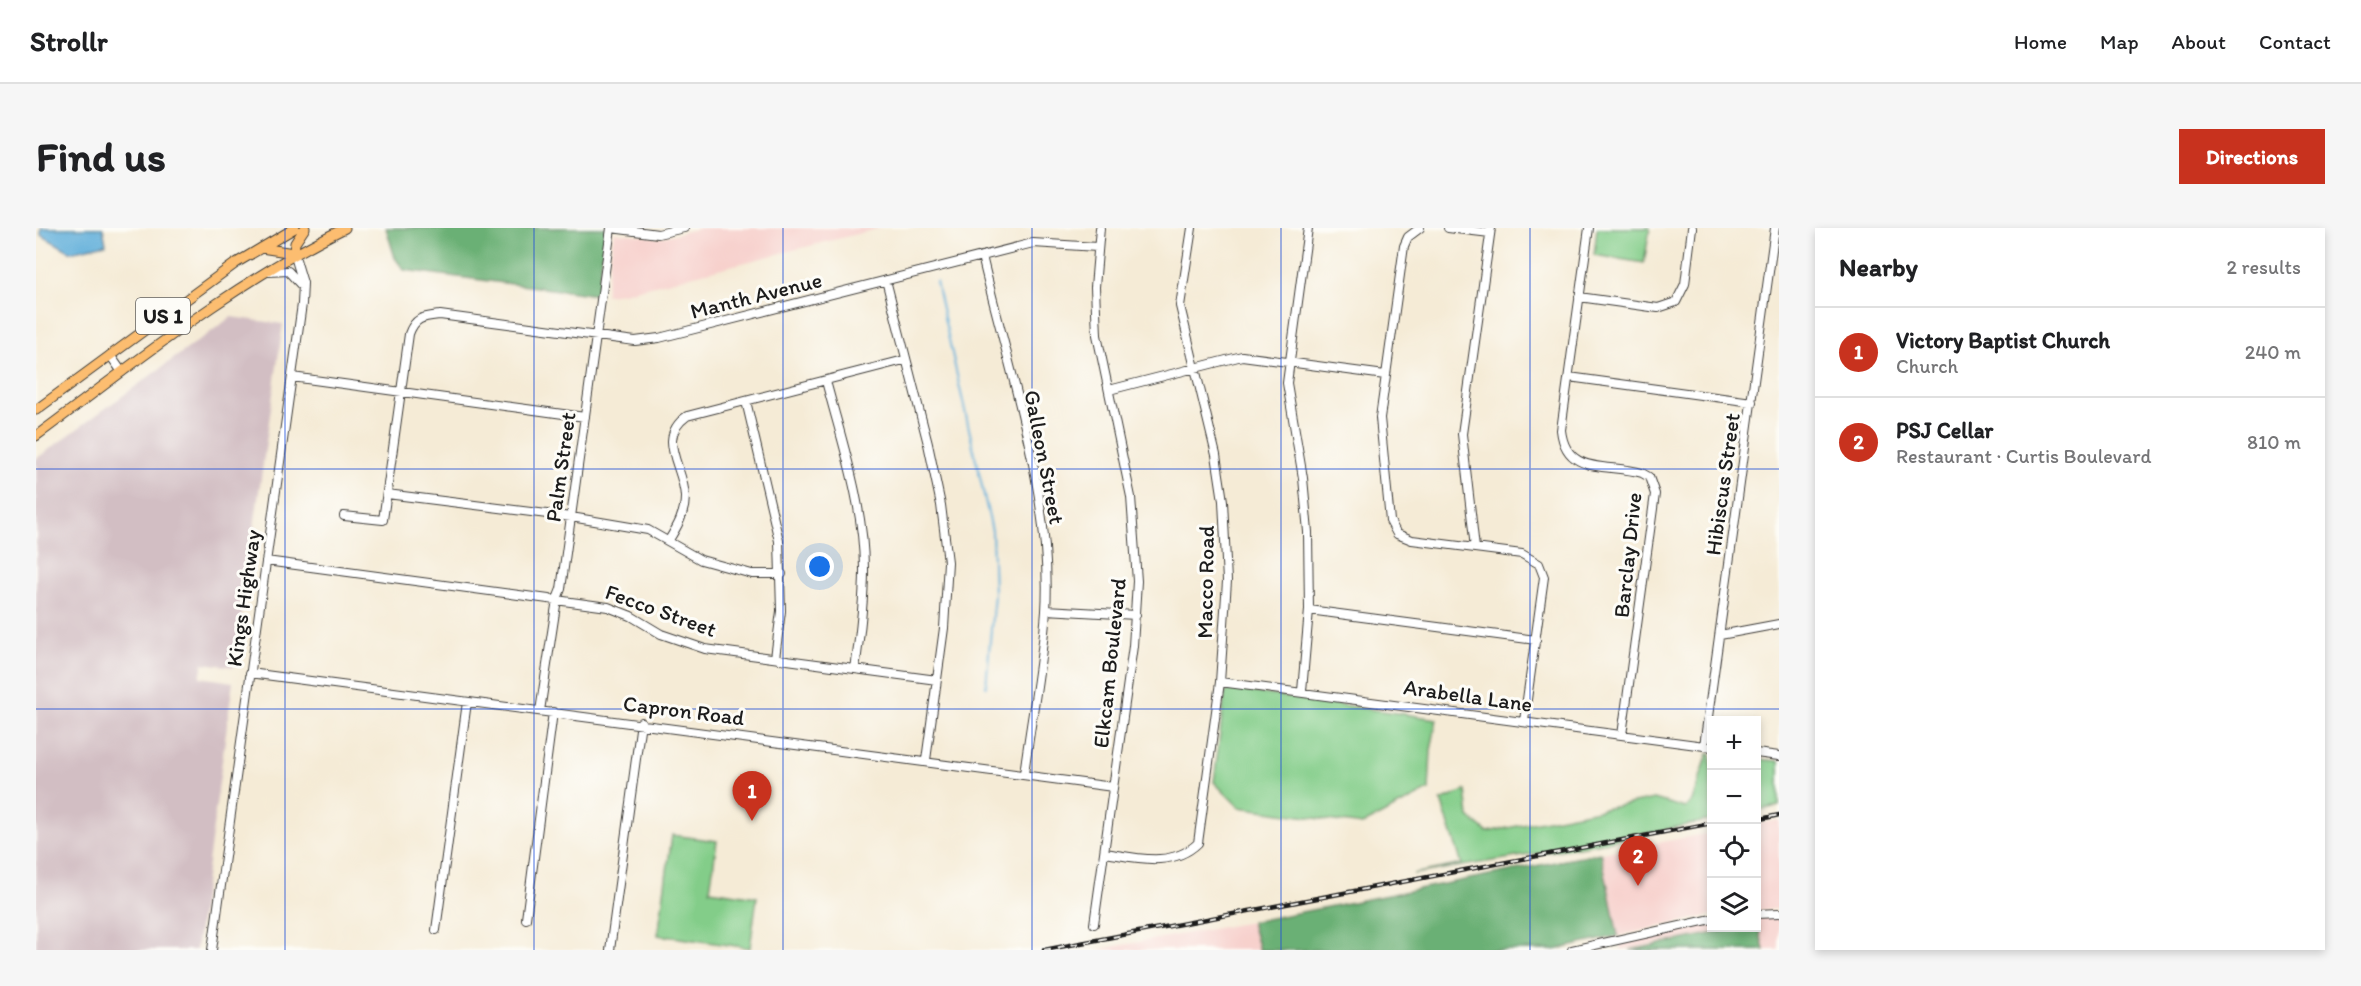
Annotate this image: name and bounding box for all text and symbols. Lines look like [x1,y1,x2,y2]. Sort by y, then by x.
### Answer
text: Strollr [30,24,108,58]
text: Home [2014,29,2067,54]
text: Map [2100,29,2139,54]
text: About [2172,29,2226,54]
text: Contact [2259,29,2331,54]
button: Directions [2179,129,2325,184]
text: Find us [36,131,166,182]
text: Nearby [1839,251,1918,283]
text: 2 results [2227,255,2301,279]
street label: Manth Avenue [687,266,825,325]
road number: US 1 [136,298,190,334]
text: Victory Baptist Church [1896,327,2110,354]
text: 1 [1854,340,1863,364]
text: 240 m [2245,340,2301,364]
text: Church [1896,354,1958,378]
street label: Galleon Street [1018,388,1071,527]
street label: Palm Street [539,410,582,524]
street label: Hibiscus Street [1699,411,1746,557]
text: PSJ Cellar [1896,417,1993,444]
text: 2 [1853,430,1864,454]
text: 810 m [2247,430,2301,454]
text: Restaurant · Curtis Boulevard [1896,444,2151,468]
street label: Barclay Drive [1607,491,1648,619]
street label: Macco Road [1191,525,1220,639]
street label: Kings Highway [221,527,267,668]
your location [805,552,834,581]
street label: Elkcam Boulevard [1087,577,1132,749]
street label: Fecco Street [602,578,720,643]
street label: Arabella Lane [1402,673,1534,718]
street label: Capron Road [622,690,746,731]
map controls [1707,716,1761,932]
button: + [1707,716,1761,770]
button: − [1707,770,1761,824]
pin: 1 [732,772,772,821]
button: locate [1707,824,1761,878]
pin: 2 [1618,836,1658,886]
button: layers [1707,878,1761,932]

